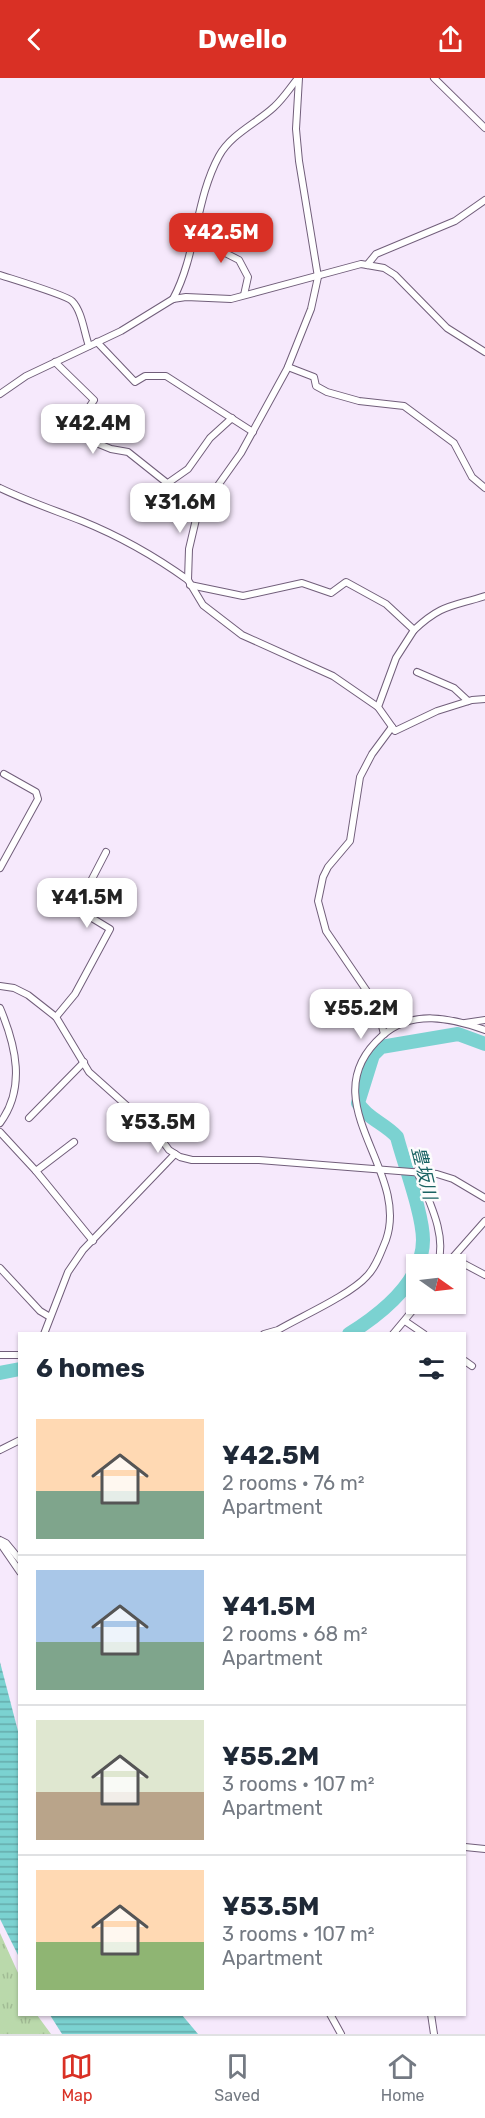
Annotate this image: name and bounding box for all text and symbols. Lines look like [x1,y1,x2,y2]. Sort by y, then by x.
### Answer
icon: back [18,23,51,56]
text: Dwello [198,23,287,55]
icon: share [434,23,467,56]
pin: ¥42.5M [172,213,270,264]
text: ¥42.5M [183,220,259,244]
pin: ¥42.4M [44,404,142,455]
text: ¥42.4M [55,411,131,435]
pin: ¥31.6M [131,483,229,534]
text: ¥31.6M [144,490,216,514]
pin: ¥41.5M [38,878,136,929]
text: ¥41.5M [51,885,123,909]
pin: ¥55.2M [312,989,410,1040]
text: ¥55.2M [324,996,398,1020]
pin: ¥53.5M [109,1103,207,1154]
text: ¥53.5M [120,1110,196,1134]
water label: 豊坂川 [407,1144,442,1204]
north arrow [406,1254,466,1314]
map controls [406,1254,466,1314]
icon: filters [415,1352,448,1385]
text: 6 homes [36,1353,145,1384]
text: ¥42.5M [222,1440,320,1471]
icon: home [84,1443,156,1515]
text: 2 rooms · 76 m² [222,1471,365,1495]
text: Apartment [222,1495,323,1519]
text: ¥41.5M [222,1591,316,1622]
icon: home [84,1594,156,1666]
text: 2 rooms · 68 m² [222,1622,368,1646]
text: Apartment [222,1646,323,1670]
text: ¥55.2M [222,1741,319,1772]
icon: home [84,1744,156,1816]
text: 3 rooms · 107 m² [222,1772,375,1796]
text: Apartment [222,1796,323,1820]
text: ¥53.5M [222,1891,320,1922]
icon: home [84,1894,156,1966]
text: 3 rooms · 107 m² [222,1922,375,1946]
text: Apartment [222,1946,323,1970]
tab: Map [60,2050,93,2105]
tab: Saved [214,2050,260,2105]
tab: Home [381,2050,425,2105]

